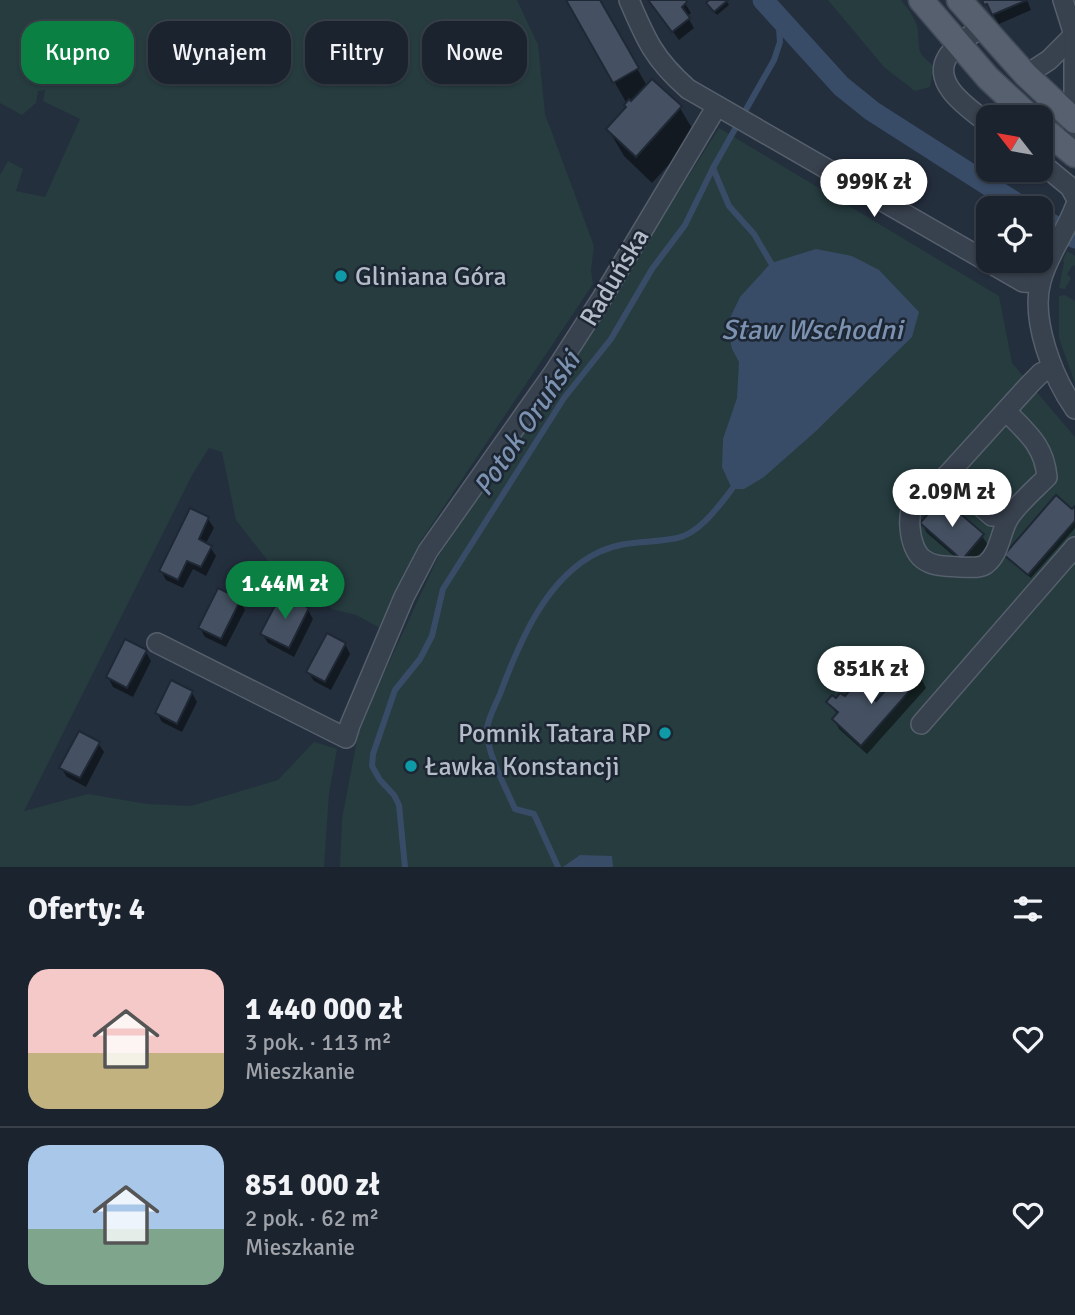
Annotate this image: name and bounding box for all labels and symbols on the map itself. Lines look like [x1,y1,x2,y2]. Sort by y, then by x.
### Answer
north arrow [976,105,1054,182]
pin: 999K zł [809,160,939,219]
street label: Raduńska [573,223,656,332]
place label: Gliniana Góra [355,261,507,293]
marker: Gliniana Góra [333,268,349,284]
water label: Staw Wschodni [721,313,905,347]
water label: Potok Oruński [466,343,589,502]
pin: 2.09M zł [880,470,1024,529]
pin: 1.44M zł [213,562,357,621]
pin: 851K zł [806,646,936,706]
place label: Pomnik Tatara RP [458,718,651,750]
marker: Pomnik Tatara RP [657,725,673,741]
place label: Ławka Konstancji [425,751,620,783]
marker: Ławka Konstancji [403,758,419,774]

